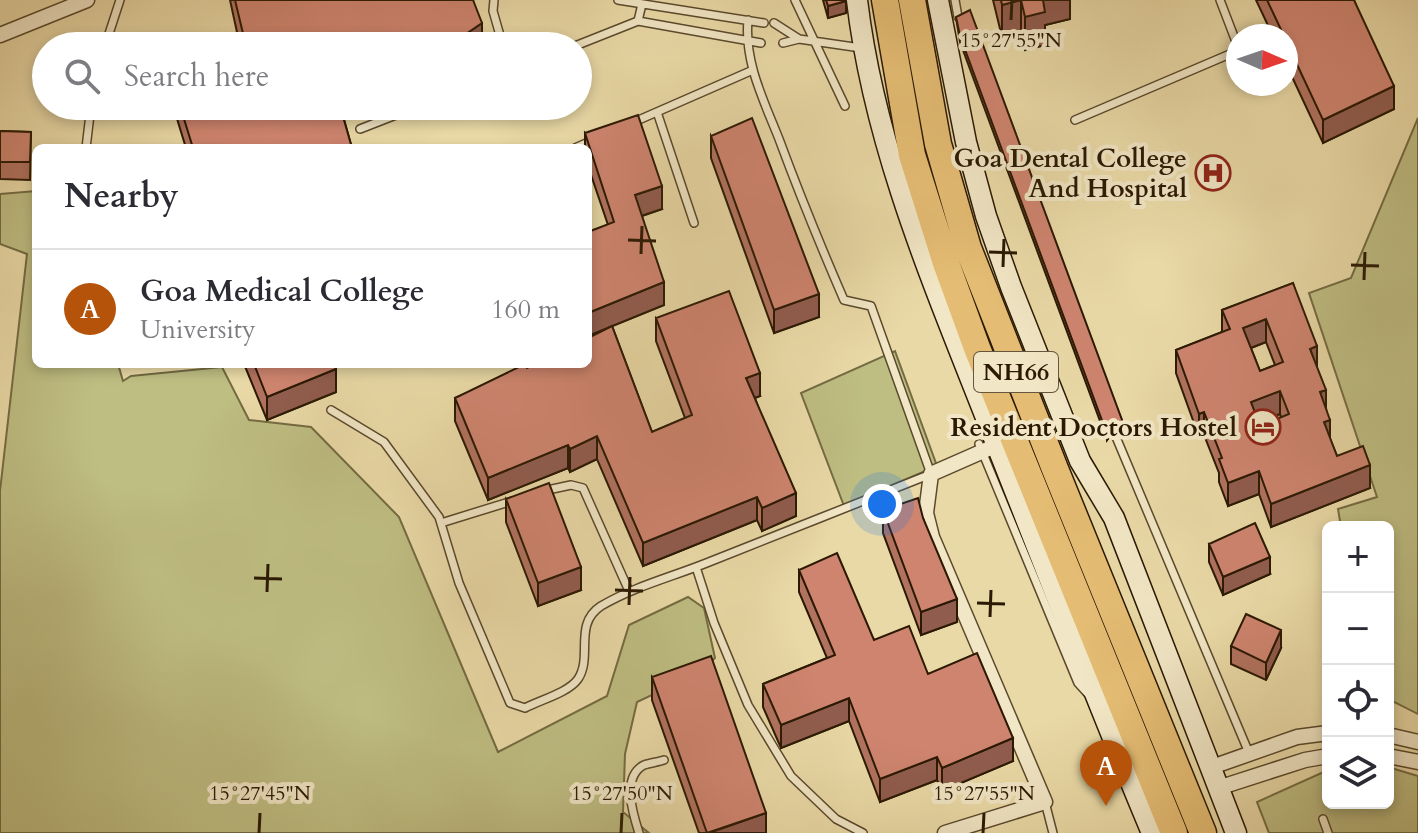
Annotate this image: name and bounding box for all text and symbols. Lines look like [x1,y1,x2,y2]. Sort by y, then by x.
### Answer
north arrow [1226,24,1298,96]
text: 15°27'55"N [960,27,1062,54]
search box [32,32,592,120]
icon: search [60,54,104,98]
text: Search here [124,56,269,97]
place label: Goa Dental College And Hospital [953,141,1187,206]
hospital icon: Goa Dental College And Hospital [1194,154,1232,192]
text: Nearby [64,173,179,219]
text: Goa Medical College [140,271,425,312]
text: A [80,292,100,327]
text: 160 m [491,292,560,327]
text: University [140,312,256,347]
road number: NH66 [974,352,1058,392]
hotel icon: Resident Doctors Hostel [1244,408,1282,446]
place label: Resident Doctors Hostel [950,410,1237,445]
your location [862,484,902,524]
map controls [1322,521,1394,809]
button: + [1322,521,1394,593]
button: − [1322,593,1394,665]
button: locate [1322,665,1394,737]
button: layers [1322,737,1394,809]
pin: A [1080,740,1132,806]
text: 15°27'45"N [209,780,311,807]
text: 15°27'50"N [571,780,673,807]
text: 15°27'55"N [933,780,1035,807]

